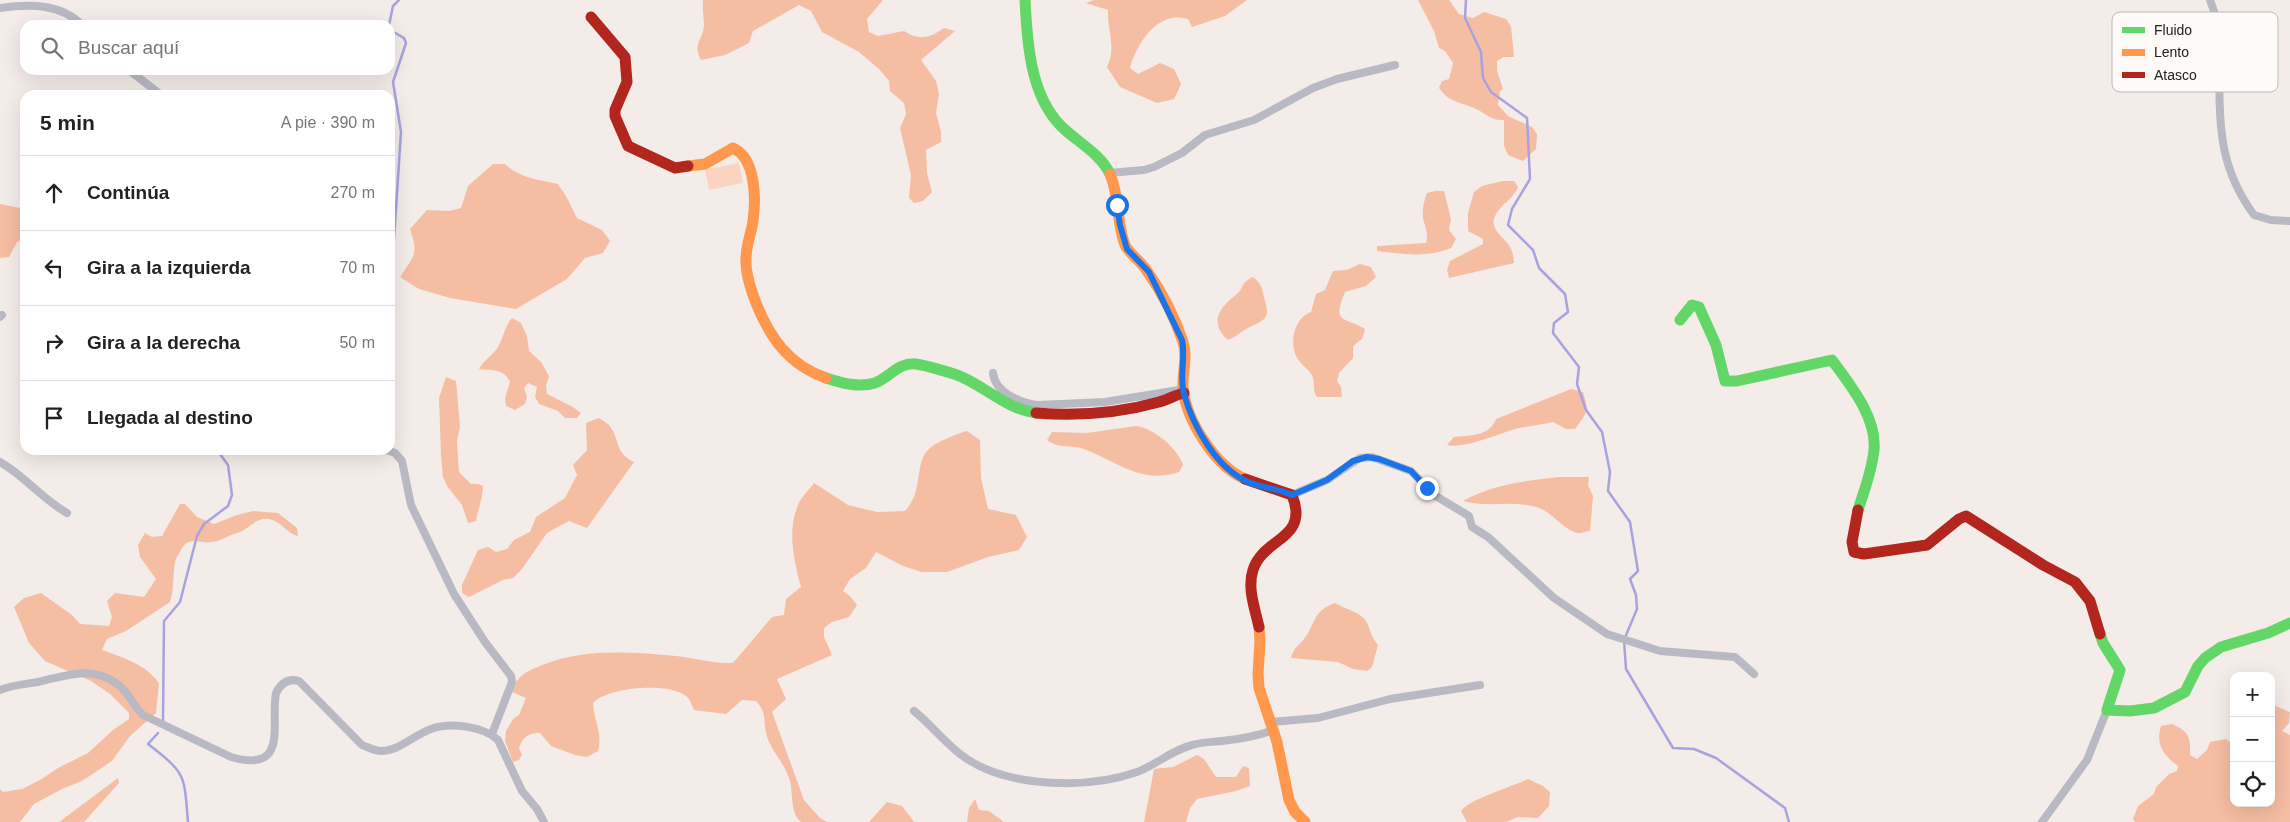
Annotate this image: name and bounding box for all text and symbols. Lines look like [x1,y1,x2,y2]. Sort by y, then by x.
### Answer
legend [2112,12,2278,92]
search box [20,20,395,75]
text: Fluido [2154,22,2192,38]
icon: search [38,34,66,62]
text: Buscar aquí [78,37,179,58]
text: Lento [2154,44,2189,60]
text: Atasco [2154,67,2197,83]
text: 5 min [40,111,95,134]
text: A pie · 390 m [281,114,375,131]
icon: ahead [40,179,68,207]
text: Continúa [87,182,169,203]
text: 270 m [331,184,375,201]
route start [1106,194,1129,217]
icon: left [40,254,68,282]
text: Gira a la izquierda [87,257,251,278]
text: 70 m [339,259,375,276]
icon: right [40,329,68,357]
text: Gira a la derecha [87,332,240,353]
text: 50 m [339,334,375,351]
icon: arrive [40,404,68,432]
text: Llegada al destino [87,407,253,428]
route end [1416,477,1439,500]
map controls [2230,672,2275,807]
button: + [2230,672,2275,717]
button: − [2230,717,2275,762]
button: locate [2230,762,2275,807]

